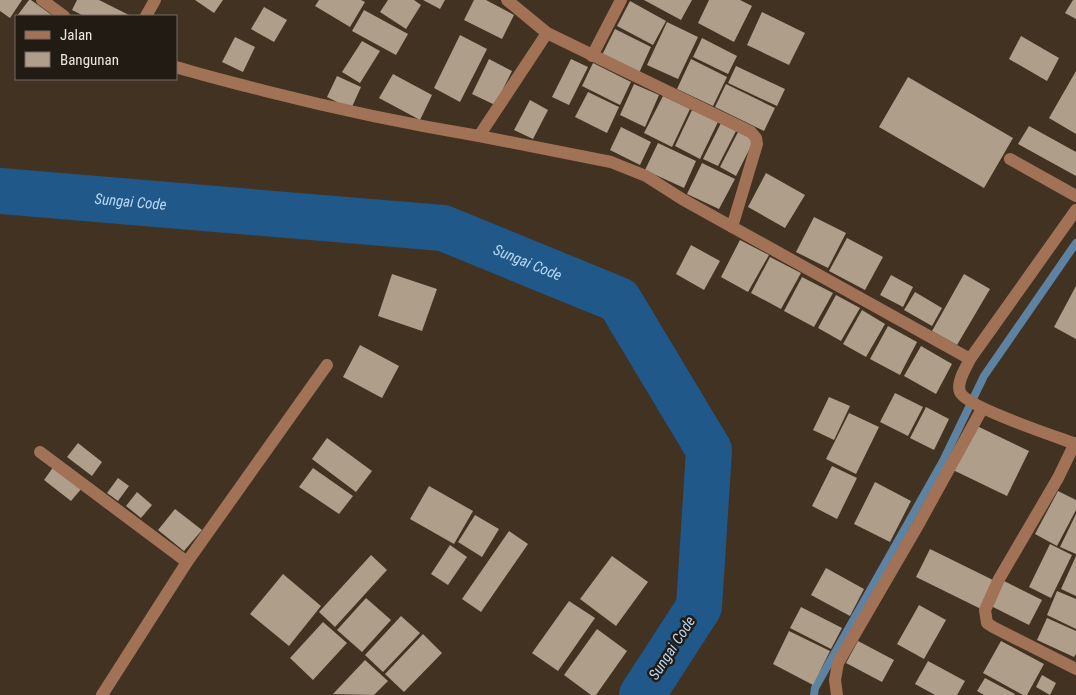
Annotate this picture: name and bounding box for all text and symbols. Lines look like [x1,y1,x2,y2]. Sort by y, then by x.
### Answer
legend [15,15,178,80]
text: Jalan [60,26,92,44]
text: Bangunan [60,51,119,69]
water label: Sungai Code [94,190,167,214]
water label: Sungai Code [491,241,565,285]
water label: Sungai Code [645,613,699,683]

